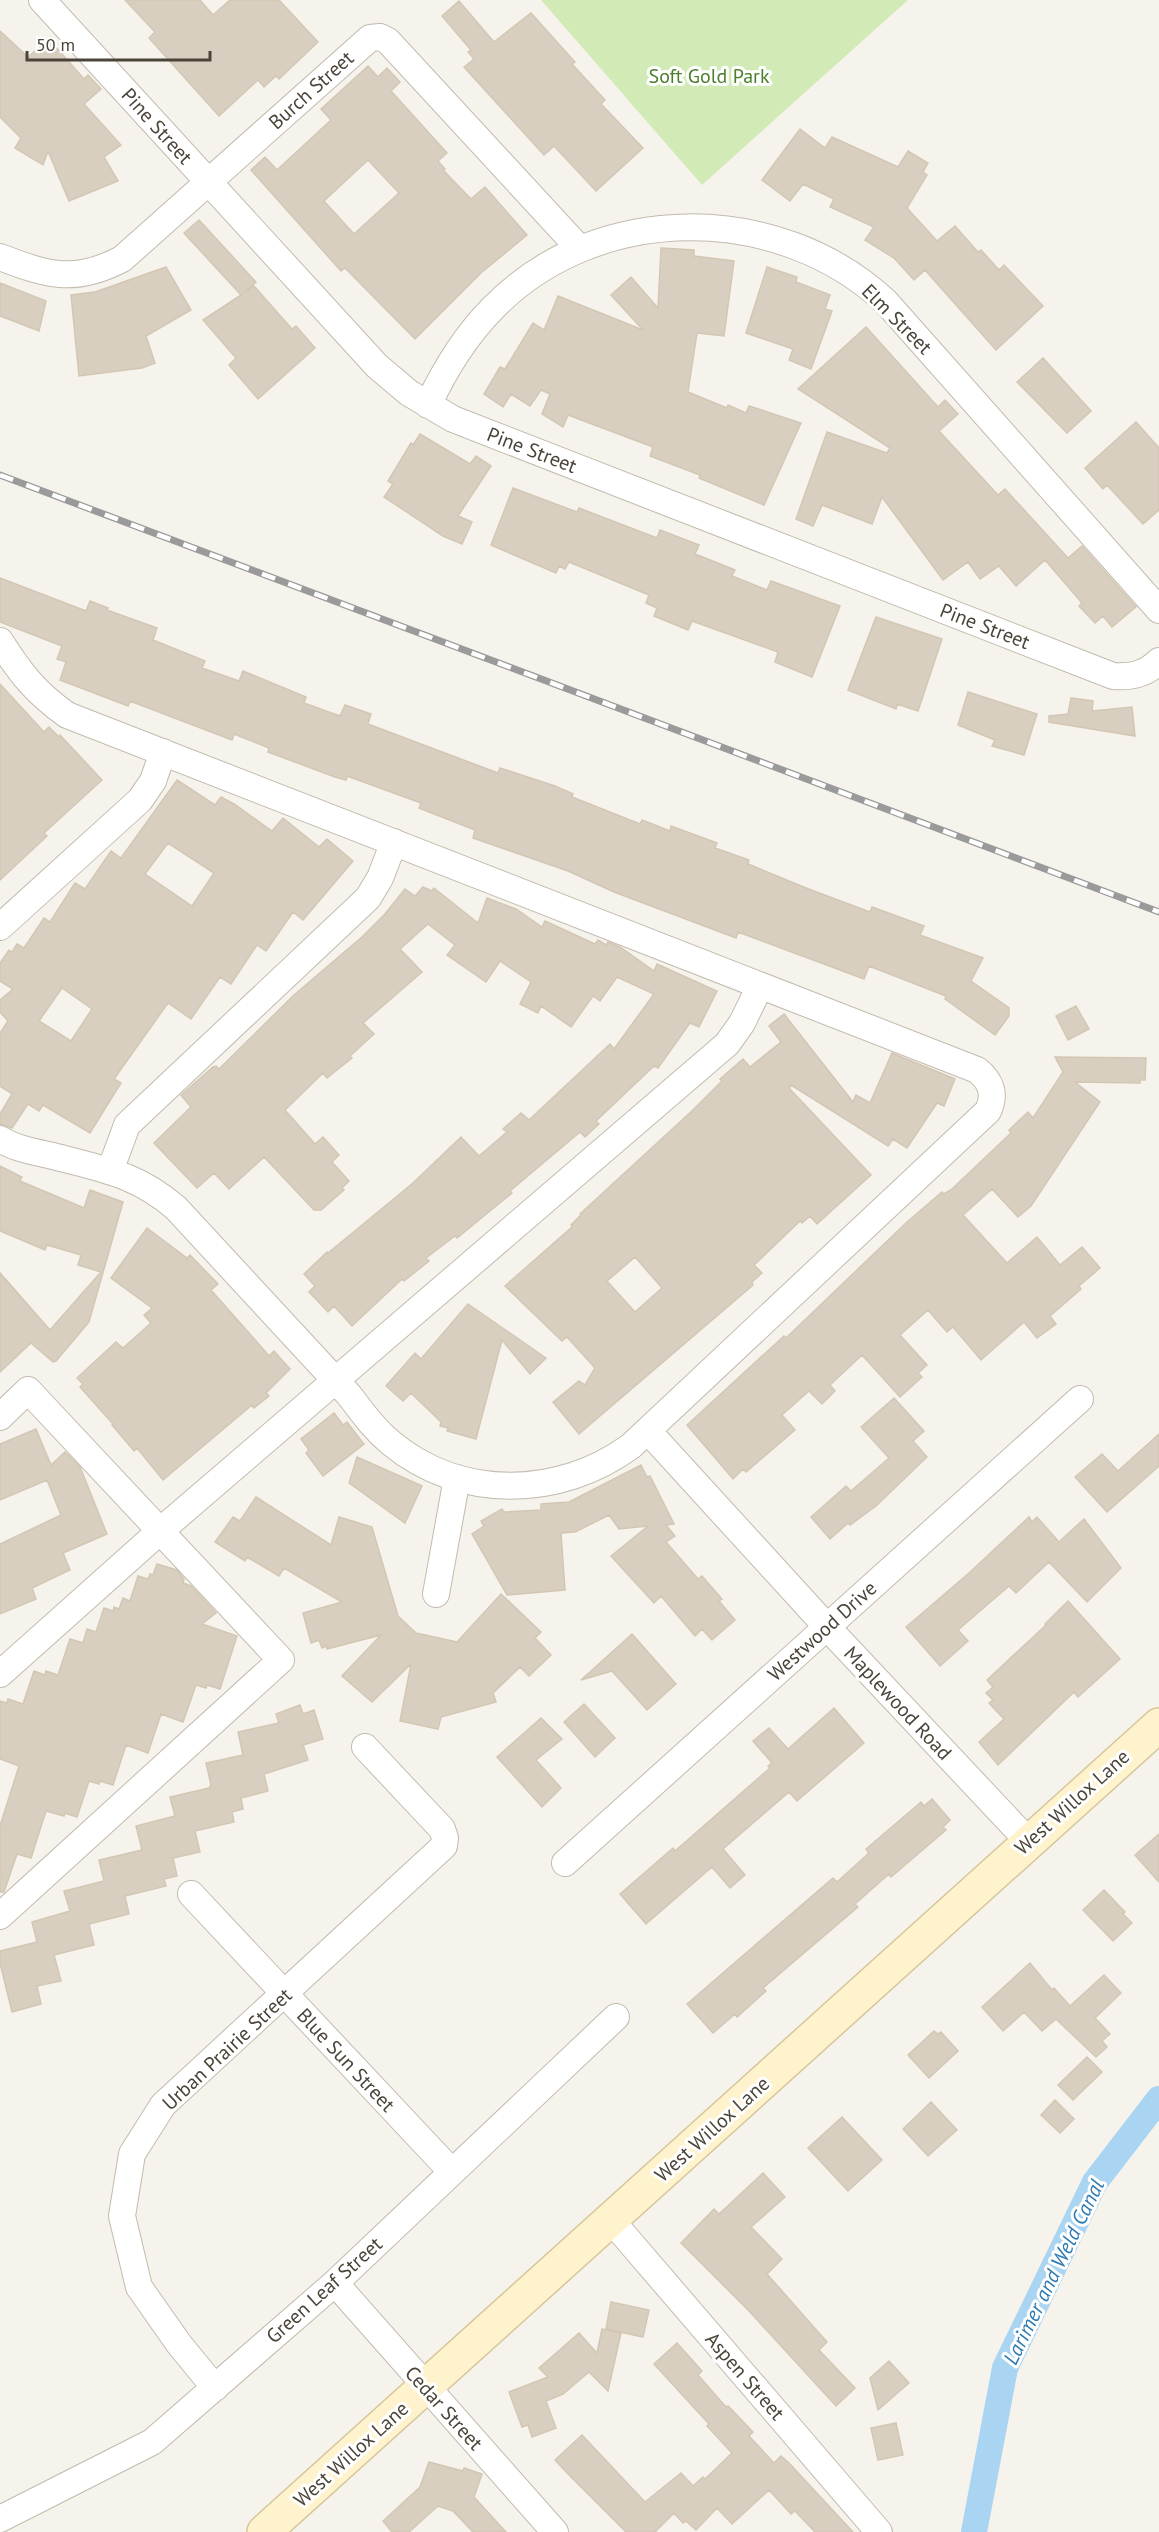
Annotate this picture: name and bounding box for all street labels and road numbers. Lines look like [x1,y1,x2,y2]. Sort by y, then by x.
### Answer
street label: Burch Street [263,45,359,135]
street label: Pine Street [116,82,198,170]
street label: Elm Street [856,278,938,360]
street label: Pine Street [483,421,581,479]
street label: Pine Street [936,597,1034,655]
street label: Westwood Drive [762,1575,882,1687]
street label: Maplewood Road [838,1640,958,1766]
street label: West Willox Lane [1009,1744,1135,1860]
street label: Urban Prairie Street [157,1982,298,2116]
street label: Blue Sun Street [291,2003,401,2117]
street label: West Willox Lane [649,2071,775,2187]
street label: Green Leaf Street [261,2231,388,2349]
street label: Aspen Street [700,2327,791,2426]
street label: Cedar Street [399,2360,489,2456]
street label: West Willox Lane [288,2396,414,2512]

